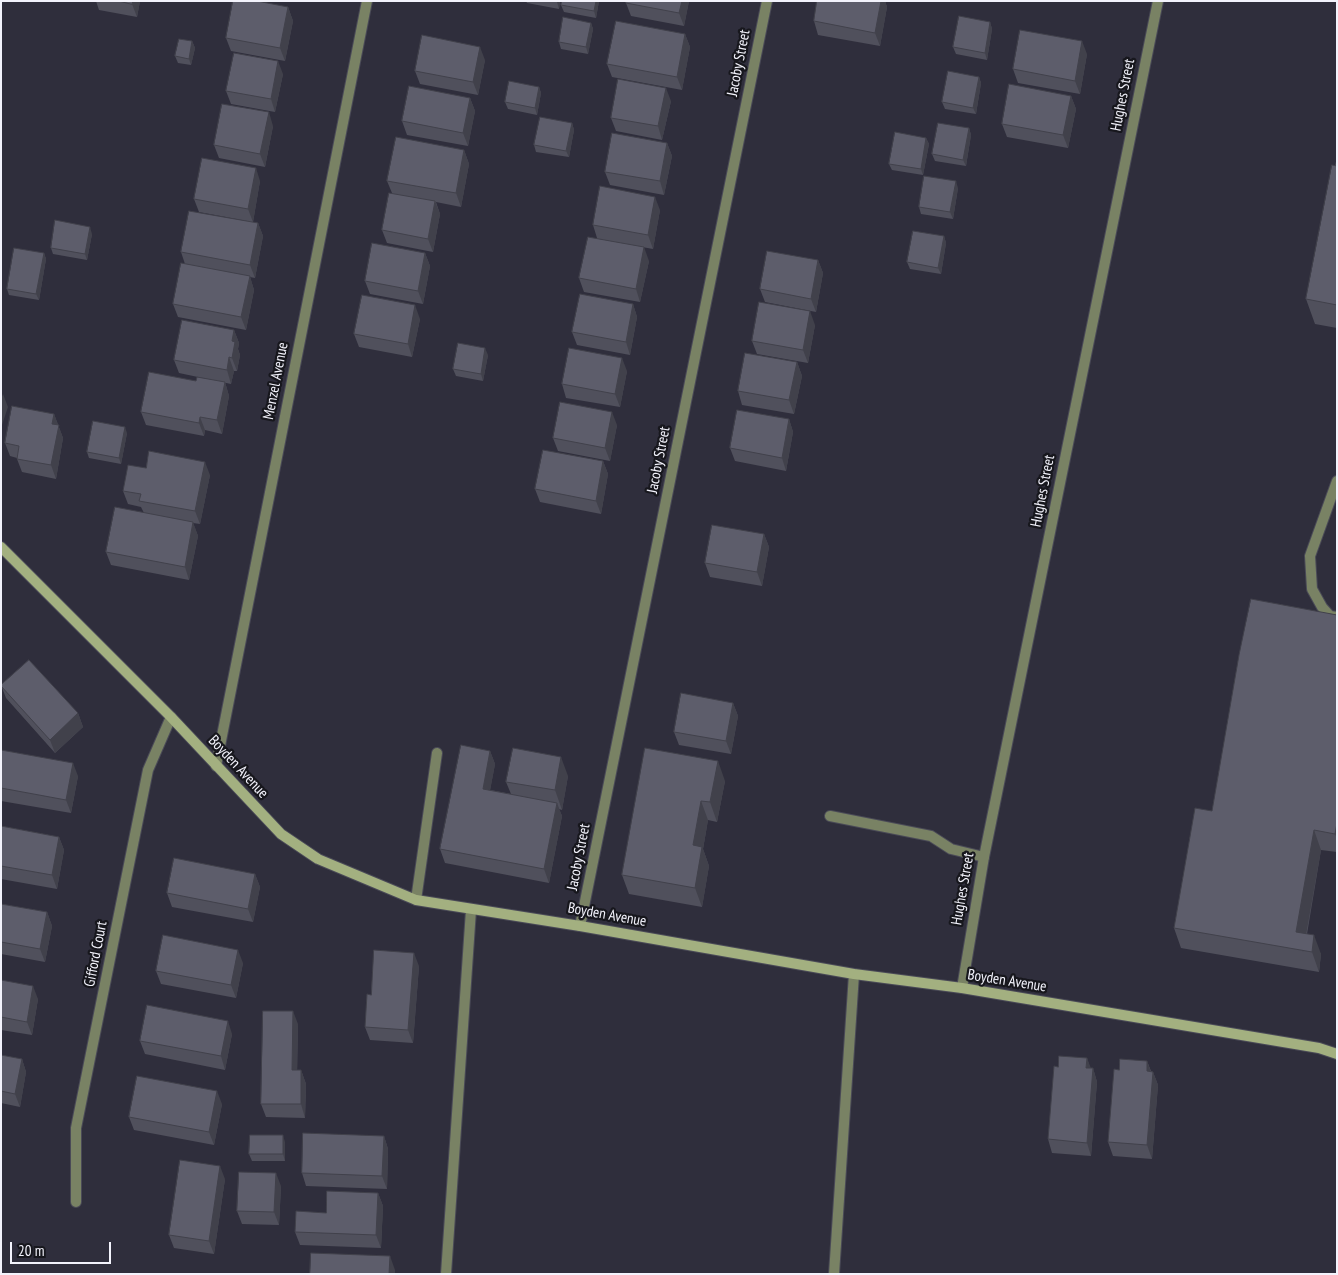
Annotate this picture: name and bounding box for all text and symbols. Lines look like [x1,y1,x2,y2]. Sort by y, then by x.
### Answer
street label: Jacoby Street [724,28,754,98]
street label: Hughes Street [1107,57,1139,133]
street label: Menzel Avenue [260,341,292,421]
street label: Jacoby Street [644,425,674,495]
street label: Hughes Street [1027,453,1059,529]
street label: Boyden Avenue [204,732,272,802]
street label: Jacoby Street [564,822,594,892]
street label: Hughes Street [948,851,978,927]
street label: Boyden Avenue [566,899,648,931]
street label: Gifford Court [81,920,111,988]
street label: Boyden Avenue [966,966,1048,996]
scale bar [12,1232,114,1264]
text: 20 m [18,1241,44,1260]

